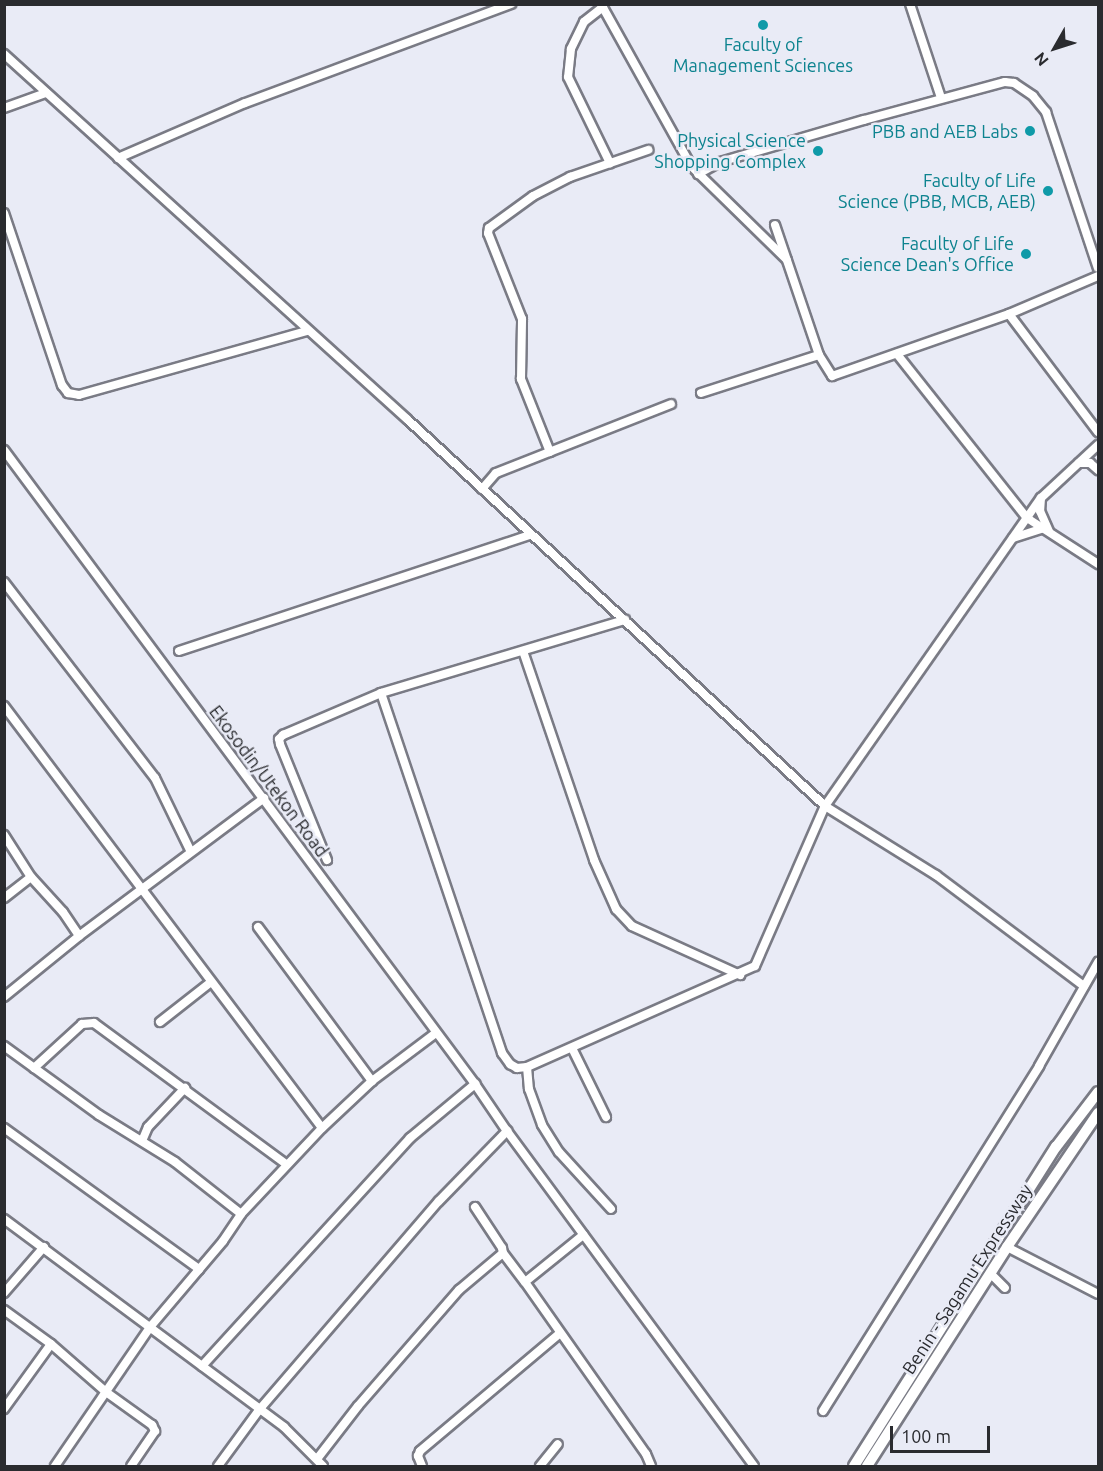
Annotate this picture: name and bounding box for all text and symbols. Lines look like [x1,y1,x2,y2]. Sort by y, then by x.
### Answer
marker: Faculty of Management Sciences [756,18,770,32]
north arrow [1025,18,1085,78]
place label: Faculty of Management Sciences [673,34,853,76]
text: N [1030,49,1052,70]
place label: PBB and AEB Labs [872,120,1018,142]
marker: PBB and AEB Labs [1023,124,1037,138]
place label: Physical Science Shopping Complex [654,130,806,172]
marker: Physical Science Shopping Complex [811,144,825,158]
place label: Faculty of Life Science (PBB, MCB, AEB) [838,170,1036,213]
marker: Faculty of Life Science (PBB, MCB, AEB) [1041,184,1055,198]
place label: Faculty of Life Science Dean's Office [841,233,1014,276]
marker: Faculty of Life Science Dean's Office [1019,247,1033,261]
street label: Ekosodin/Utekon Road [205,701,333,861]
street label: Benin - Sagamu Expressway [897,1180,1037,1378]
scale bar [893,1414,994,1452]
text: 100 m [901,1426,951,1446]

